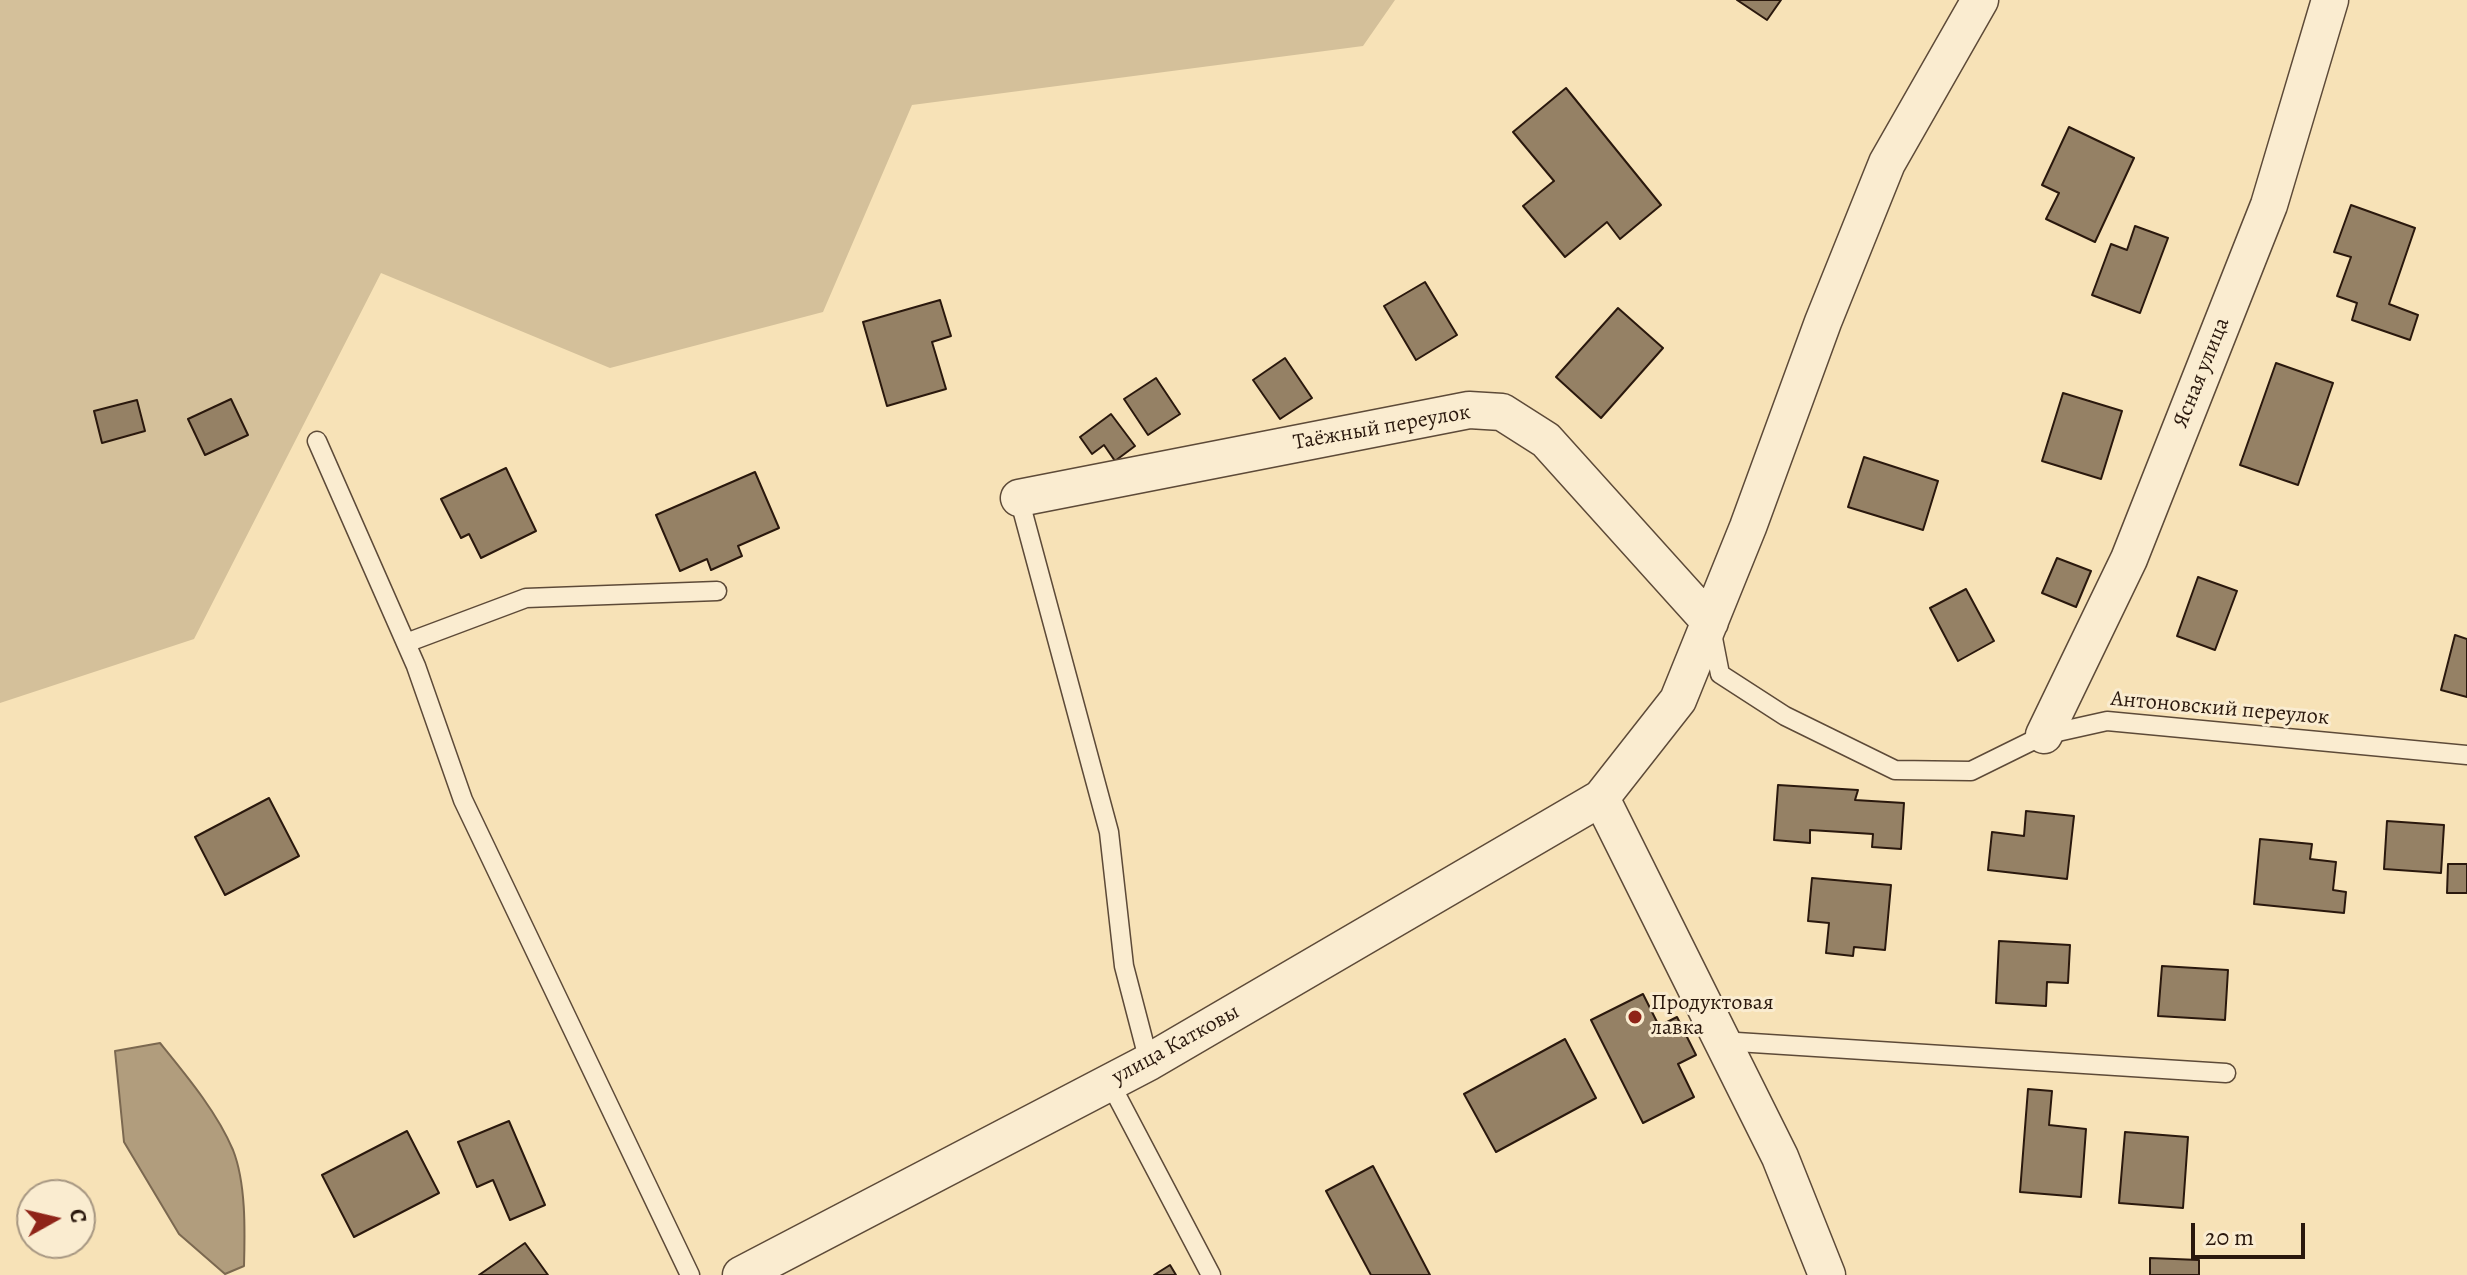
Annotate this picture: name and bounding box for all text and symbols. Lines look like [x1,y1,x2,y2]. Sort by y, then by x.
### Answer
street label: Ясная улица [2168,314,2236,432]
street label: Таёжный переулок [1291,399,1473,457]
street label: Антоновский переулок [2110,686,2330,732]
place label: Продуктовая лавка [1651,991,1774,1042]
street label: улица Катковы [1108,999,1244,1091]
marker: Продуктовая лавка [1626,1008,1644,1026]
north arrow [16,1179,96,1259]
text: С [62,1207,94,1225]
scale bar [2195,1207,2309,1257]
text: 20 m [2205,1221,2254,1253]

